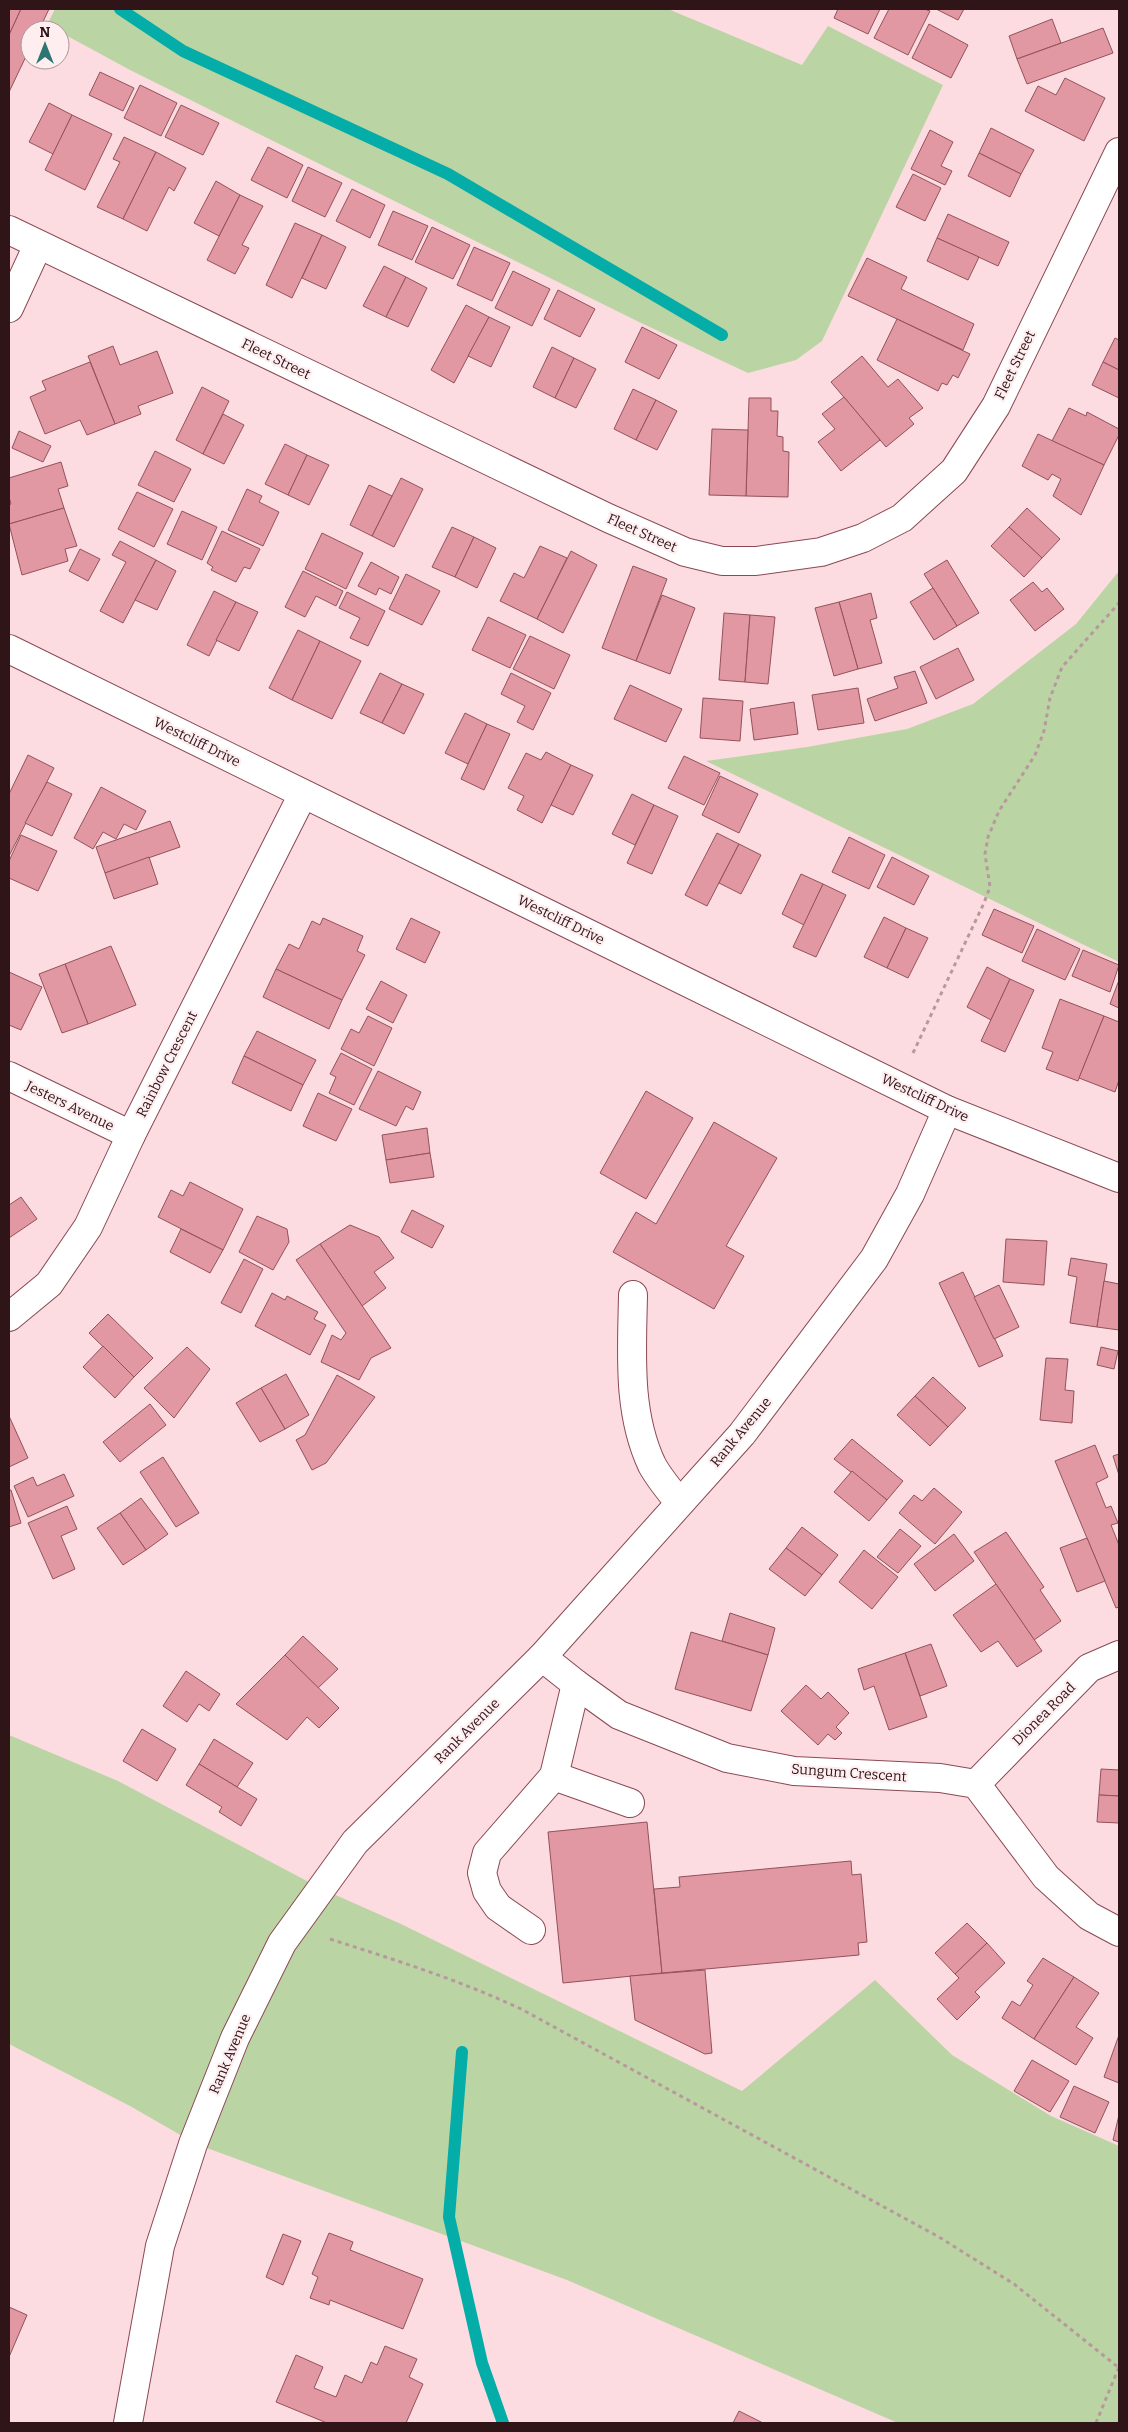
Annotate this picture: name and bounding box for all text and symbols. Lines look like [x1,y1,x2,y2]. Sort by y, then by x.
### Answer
north arrow [20,20,70,70]
text: N [40,24,51,41]
street label: Fleet Street [991,328,1039,402]
street label: Fleet Street [239,335,313,383]
street label: Fleet Street [605,510,679,556]
street label: Westcliff Drive [151,714,243,770]
street label: Westcliff Drive [515,892,607,948]
street label: Rainbow Crescent [133,1008,201,1120]
street label: Westcliff Drive [879,1070,971,1126]
street label: Jesters Avenue [22,1077,117,1135]
street label: Rank Avenue [707,1394,775,1470]
street label: Dionea Road [1009,1679,1079,1749]
street label: Rank Avenue [431,1695,503,1767]
street label: Sungum Crescent [791,1760,907,1786]
street label: Rank Avenue [205,2011,255,2097]

